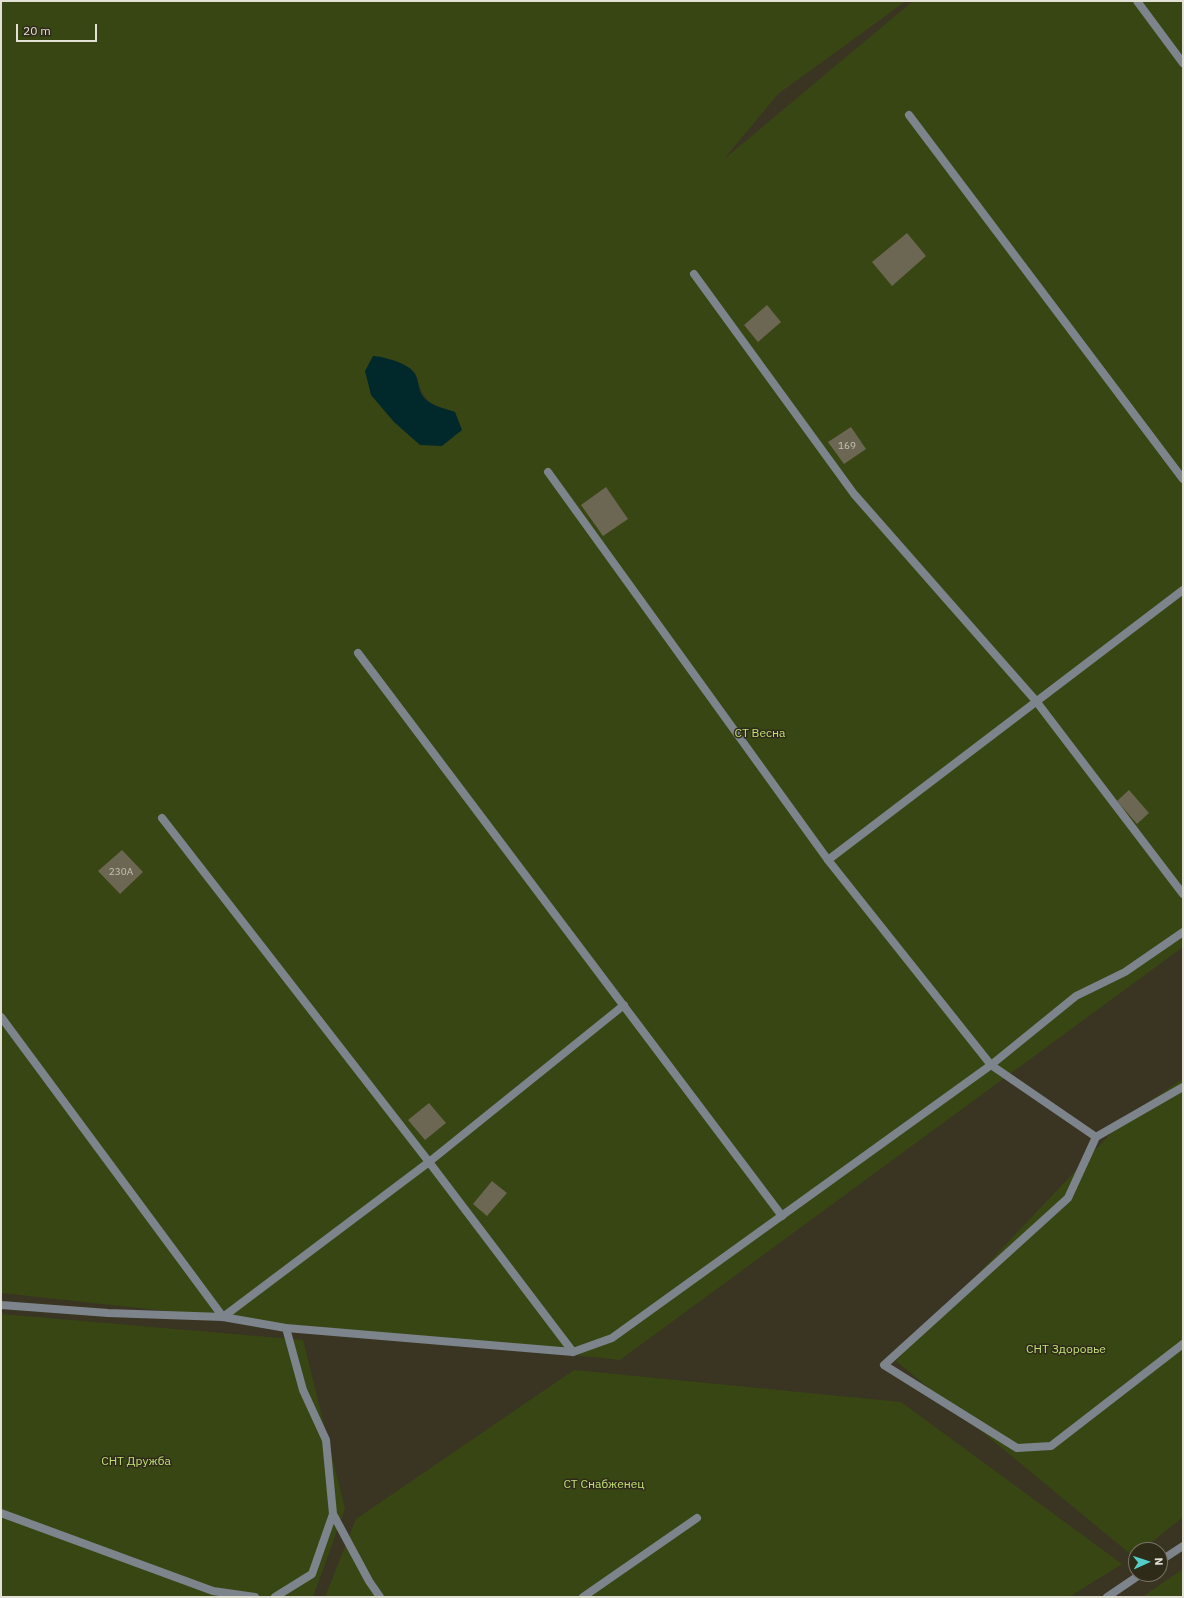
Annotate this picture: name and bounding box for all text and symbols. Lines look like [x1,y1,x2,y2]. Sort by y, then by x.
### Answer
scale bar [18,16,99,42]
text: 20 m [23,23,51,38]
house number: 169 [838,440,856,452]
park label: СТ Весна [734,727,786,741]
house number: 230А [109,866,133,878]
park label: СНТ Здоровье [1026,1343,1106,1357]
park label: СНТ Дружба [101,1455,171,1469]
park label: СТ Снабженец [563,1478,645,1492]
north arrow [1128,1542,1168,1582]
text: N [1152,1557,1166,1566]

